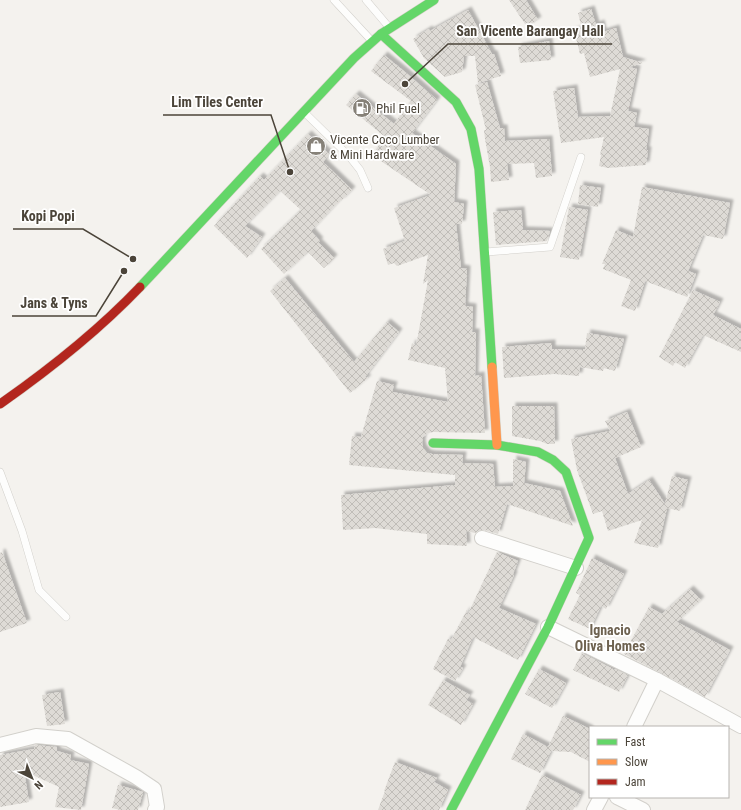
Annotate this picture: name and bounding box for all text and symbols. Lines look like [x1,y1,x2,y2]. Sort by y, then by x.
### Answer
callout: San Vicente Barangay Hall [448,18,612,44]
text: San Vicente Barangay Hall [456,23,604,39]
callout: Lim Tiles Center [163,89,271,115]
text: Lim Tiles Center [171,94,263,110]
fuel station icon: Phil Fuel [351,97,373,119]
place label: Phil Fuel [376,101,420,116]
place label: Vicente Coco Lumber & Mini Hardware [330,132,439,162]
shop icon: Vicente Coco Lumber & Mini Hardware [305,135,327,157]
callout: Kopi Popi [13,203,83,229]
text: Kopi Popi [21,208,75,224]
callout: Jans & Tyns [12,290,96,316]
text: Jans & Tyns [20,295,88,311]
district label: Ignacio Oliva Homes [575,622,645,654]
legend [589,726,729,798]
text: Fast [625,735,646,749]
text: Slow [625,755,648,769]
north arrow [12,758,52,798]
text: Jam [625,775,646,789]
text: N [31,778,45,792]

